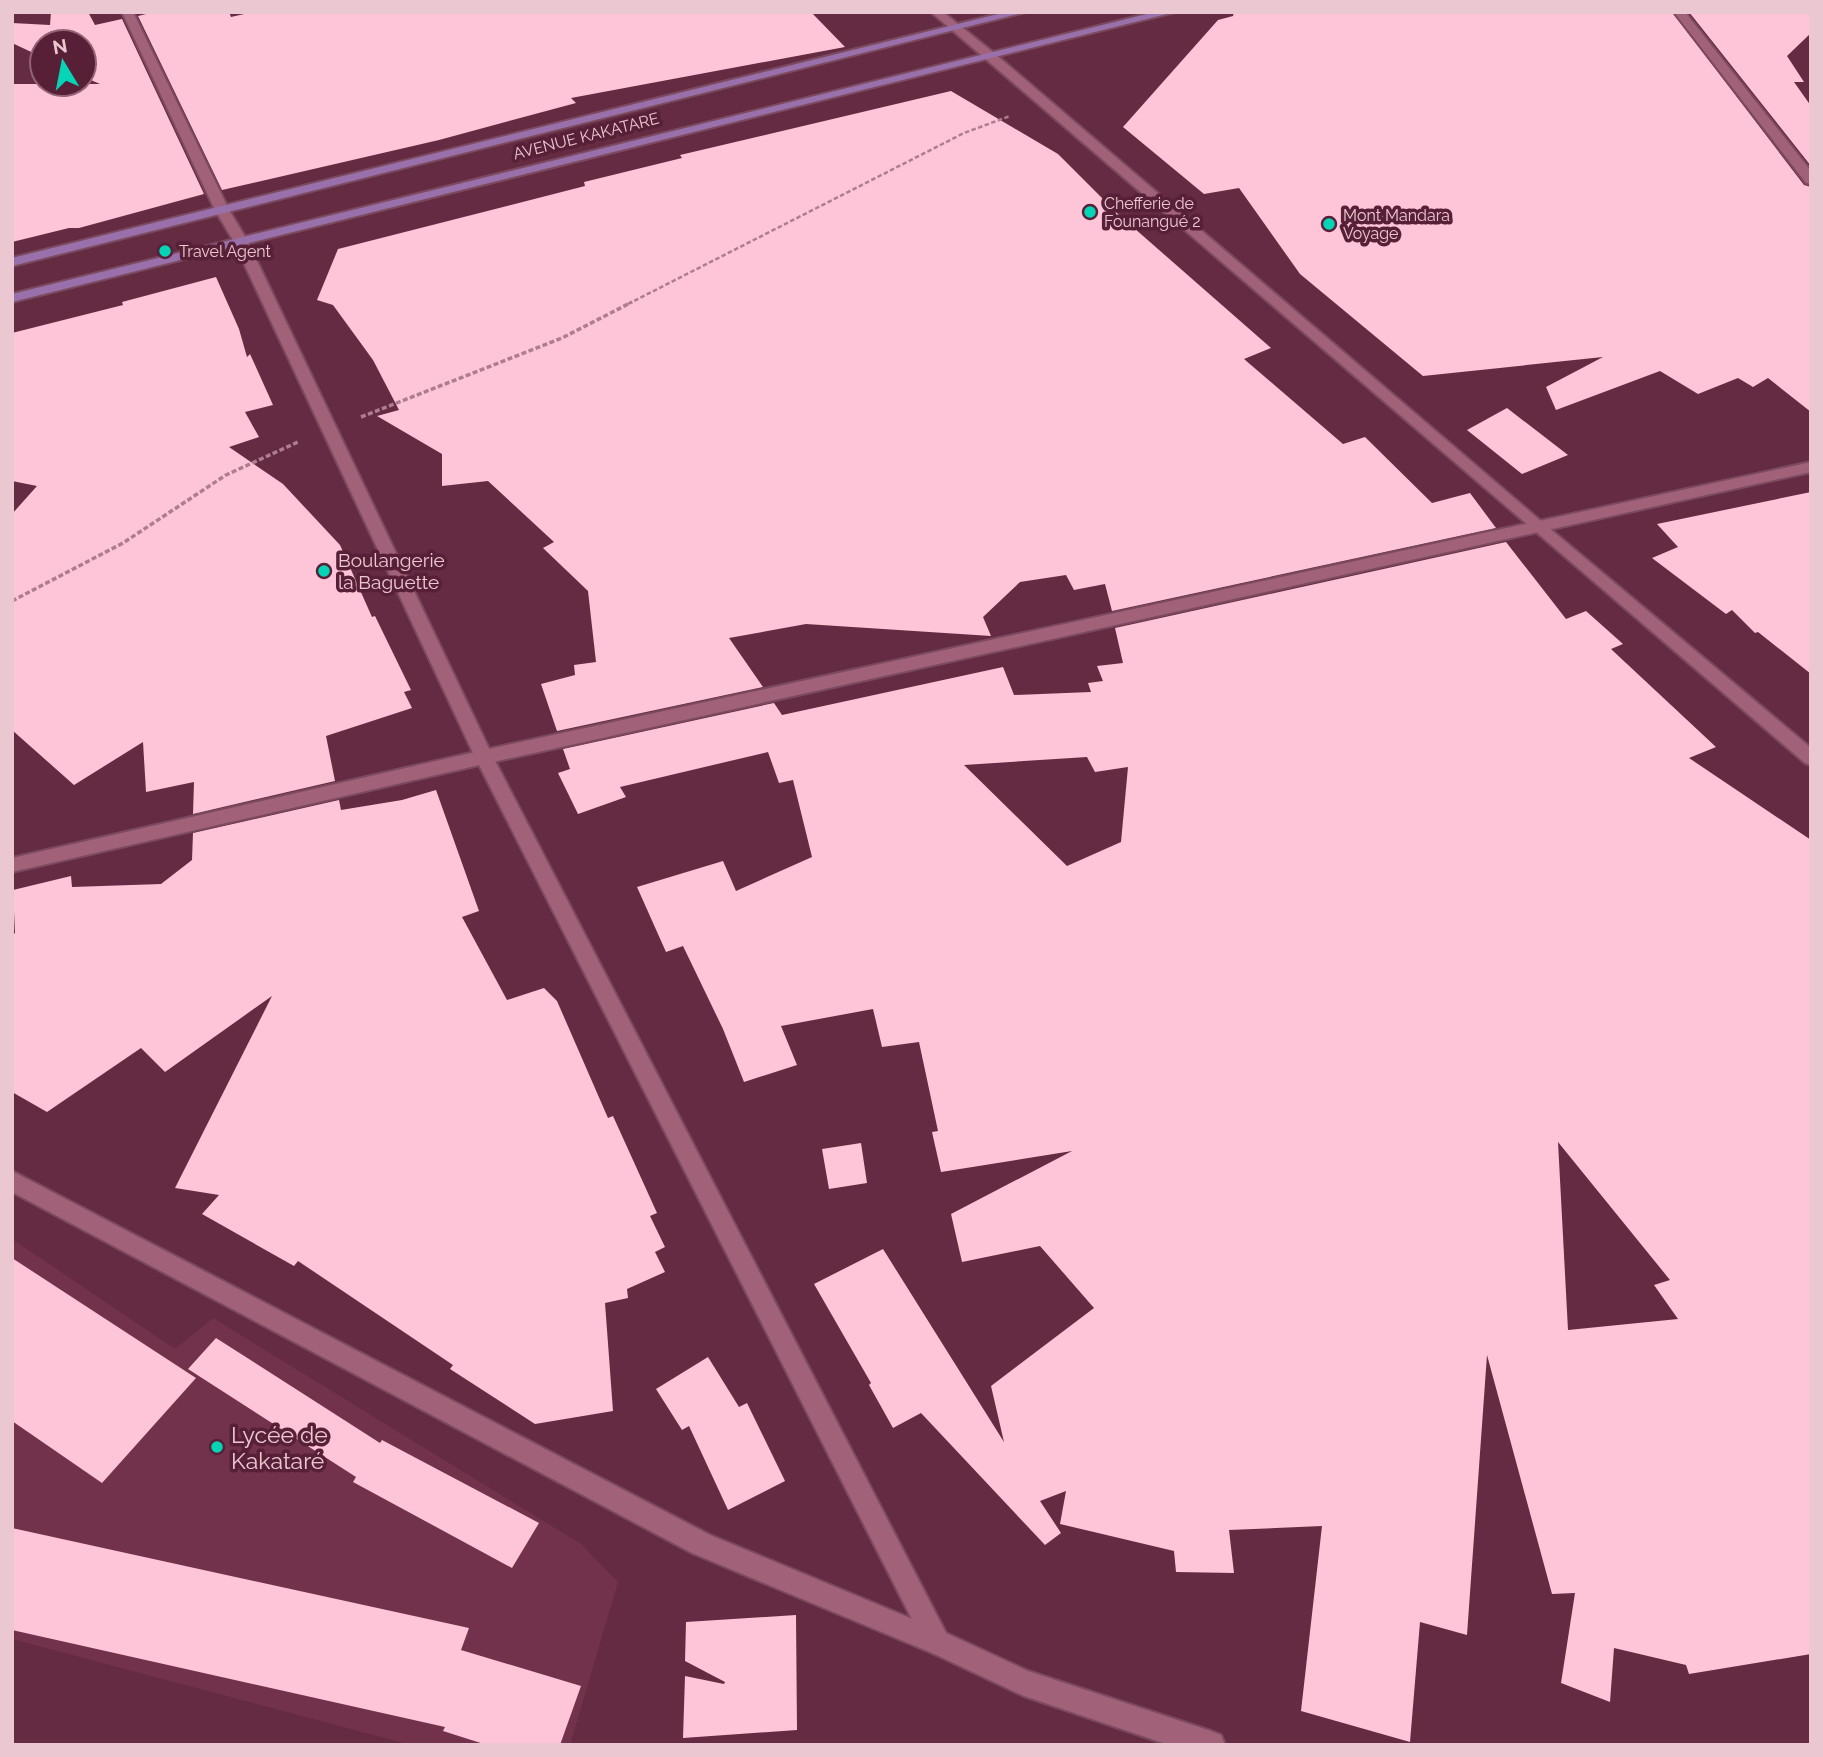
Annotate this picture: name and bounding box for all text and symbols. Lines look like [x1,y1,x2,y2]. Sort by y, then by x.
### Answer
north arrow [28,28,98,98]
text: N [51,34,69,58]
street label: AVENUE KAKATARE [511,109,661,163]
place label: Chefferie de Founangué 2 [1104,194,1201,231]
marker: Chefferie de Founangué 2 [1082,204,1098,220]
place label: Mont Mandara Voyage [1343,206,1450,243]
marker: Mont Mandara Voyage [1321,216,1337,232]
place label: Travel Agent [179,242,272,261]
marker: Travel Agent [157,243,173,259]
place label: Boulangerie la Baguette [338,549,445,593]
marker: Boulangerie la Baguette [316,563,332,579]
place label: Lycée de Kakataré [231,1421,328,1474]
marker: Lycée de Kakataré [209,1439,225,1455]

